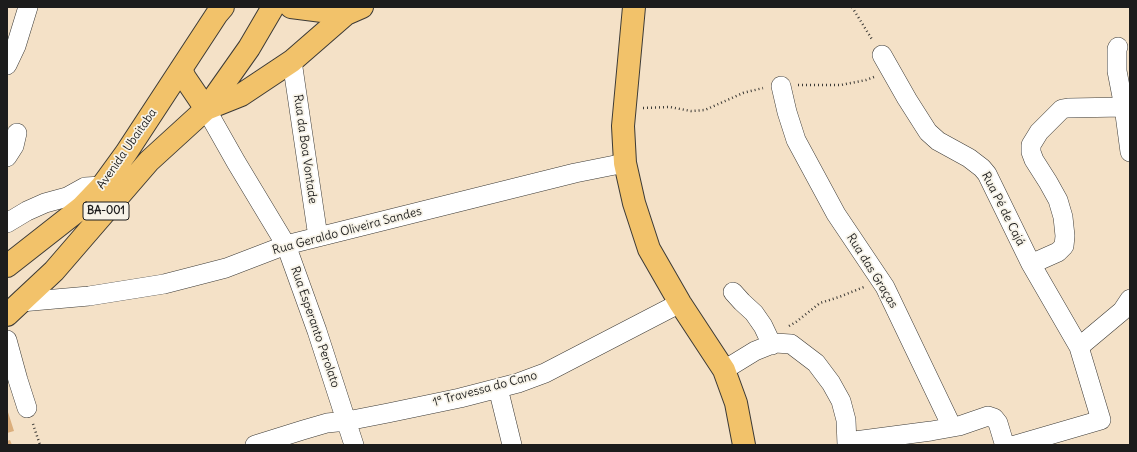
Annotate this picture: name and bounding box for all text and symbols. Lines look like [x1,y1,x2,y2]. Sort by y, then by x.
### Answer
street label: Rua da Boa Vontade [290,93,320,205]
street label: Avenida Ubaitaba [94,106,160,192]
street label: Rua Pé de Cajá [978,170,1028,248]
road number: BA-001 [83,202,129,220]
street label: Rua Geraldo Oliveira Sandes [271,204,423,258]
street label: Rua das Graças [843,231,901,311]
street label: Rua Esperanto Perolato [287,265,343,389]
street label: 1ª Travessa do Cano [431,368,539,410]

